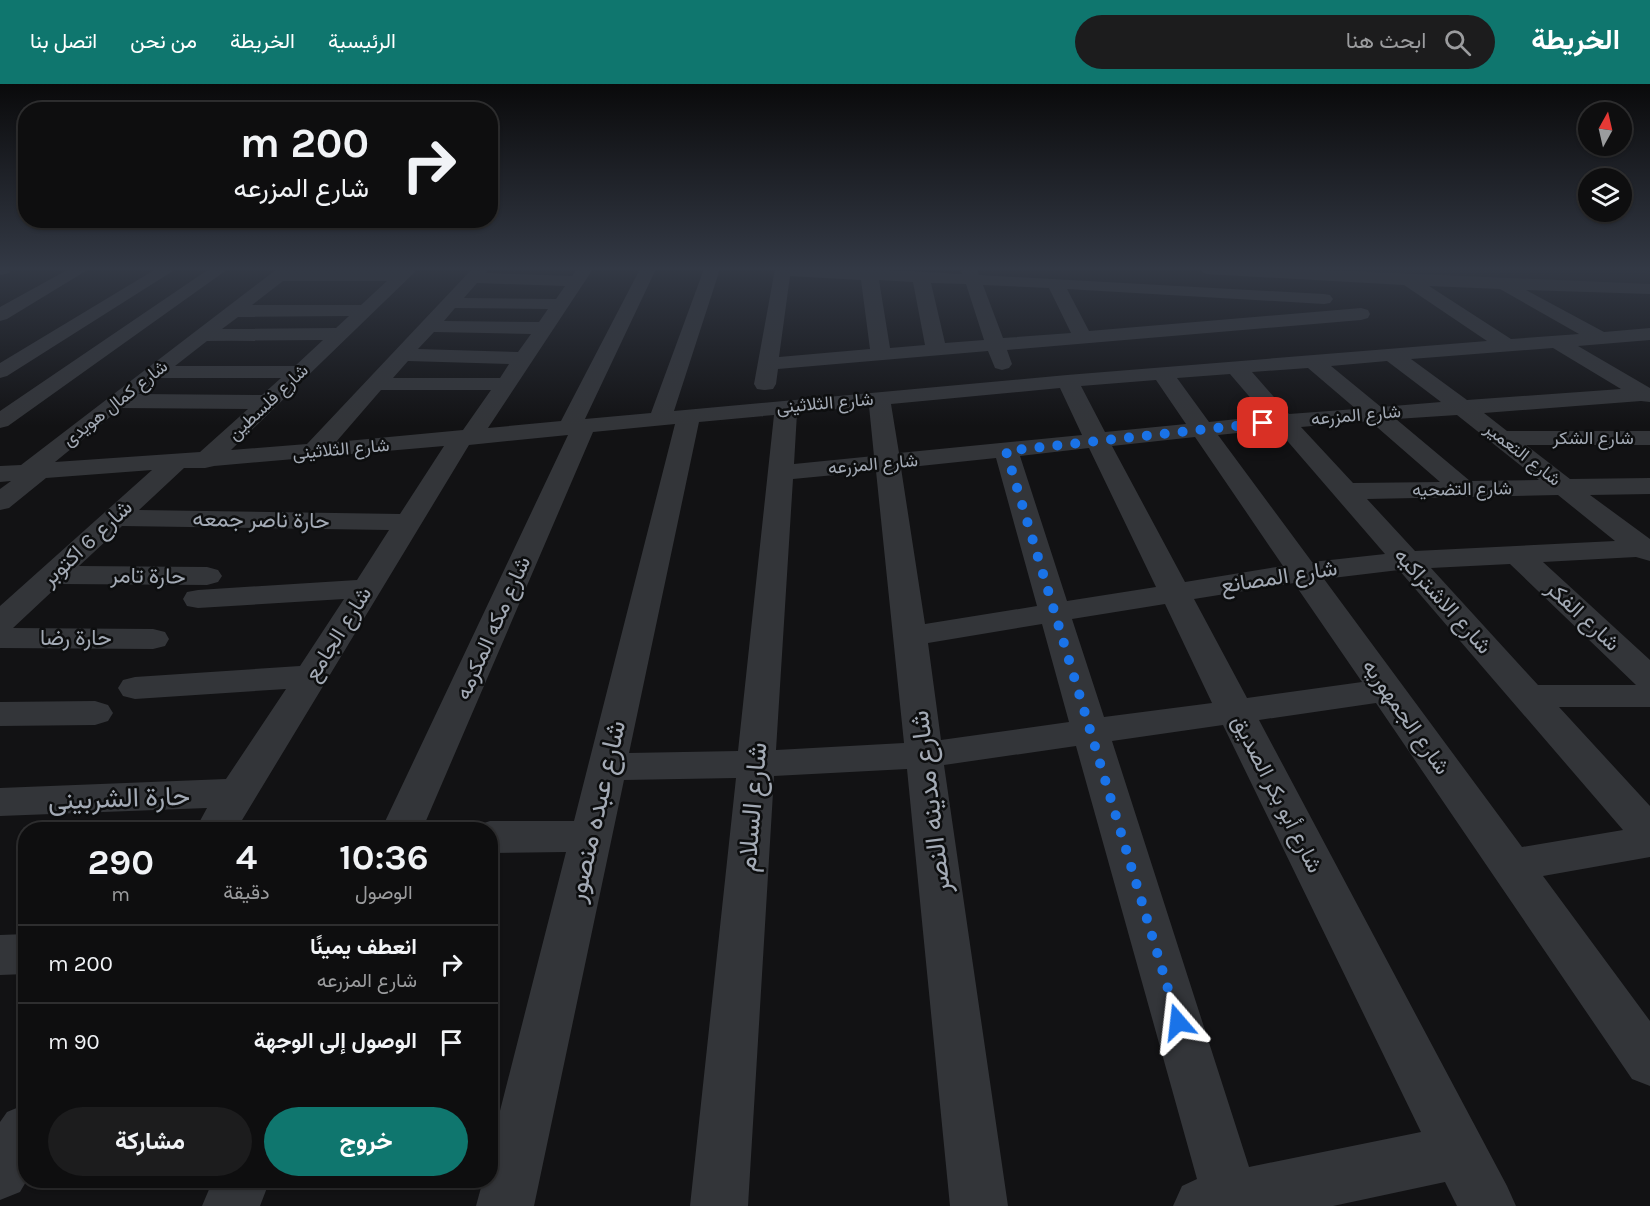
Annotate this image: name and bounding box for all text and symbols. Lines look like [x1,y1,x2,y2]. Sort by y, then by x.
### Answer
search box [1075,15,1495,69]
text: الخريطة [1531,23,1620,56]
icon: search [1441,26,1474,59]
text: ابحث هنا [1346,28,1426,54]
text: اتصل بنا [30,29,97,53]
text: من نحن [130,29,197,53]
text: الخريطة [230,29,295,53]
text: الرئيسية [328,29,396,53]
north arrow [1578,102,1632,156]
map controls [1578,102,1632,222]
text: 200 m [240,118,369,168]
icon: right [390,126,468,204]
button: layers [1578,168,1632,222]
text: شارع المزرعه [234,172,369,204]
street label: شارع كمال هويدى [58,355,173,452]
street label: شارع فلسطين [223,359,313,446]
street label: شارع الثلاثينى [776,388,875,419]
pin [1237,397,1288,448]
street label: شارع المزرعه [1310,400,1402,431]
icon: arrive [1246,406,1279,439]
street label: شارع التعمير [1479,417,1566,491]
street label: شارع الشكر [1551,427,1634,450]
street label: شارع الثلاثينى [292,434,391,465]
street label: شارع المزرعه [827,449,919,480]
street label: شارع التضحيه [1412,477,1512,502]
street label: شارع 6 اكتوبر [35,494,139,593]
street label: حارة ناصر جمعه [192,506,330,534]
street label: شارع الاشتراكيه [1388,543,1497,660]
street label: شارع مكه المكرمه [450,552,537,704]
street label: شارع المصانع [1219,555,1339,600]
street label: حارة تامر [109,562,186,590]
street label: شارع الفكر [1539,575,1625,657]
street label: شارع الجامع [299,582,378,687]
street label: حارة رضا [40,625,112,651]
street label: شارع الجمهوريه [1356,654,1455,780]
street label: شارع مدينه النصر [903,708,959,896]
street label: شارع أبو بكر الصديق [1225,711,1328,878]
street label: شارع عبده منصور [559,717,634,906]
street label: شارع السلام [730,741,776,873]
street label: حارة الشربينى [47,780,191,817]
text: 4 [236,836,257,878]
text: 10:36 [339,836,429,878]
text: 290 [87,841,154,883]
text: دقيقة [223,881,270,904]
text: الوصول [355,881,413,904]
text: m [111,883,130,906]
text: انعطف يمينًا [310,934,417,960]
icon: right [435,948,468,981]
text: 200 m [48,951,113,977]
text: شارع المزرعه [317,969,417,992]
position arrow [1146,990,1210,1054]
icon: arrive [435,1026,468,1059]
text: الوصول إلى الوجهة [254,1028,417,1054]
text: 90 m [48,1029,100,1055]
button: مشاركة [48,1107,252,1176]
button: خروج [264,1107,468,1176]

